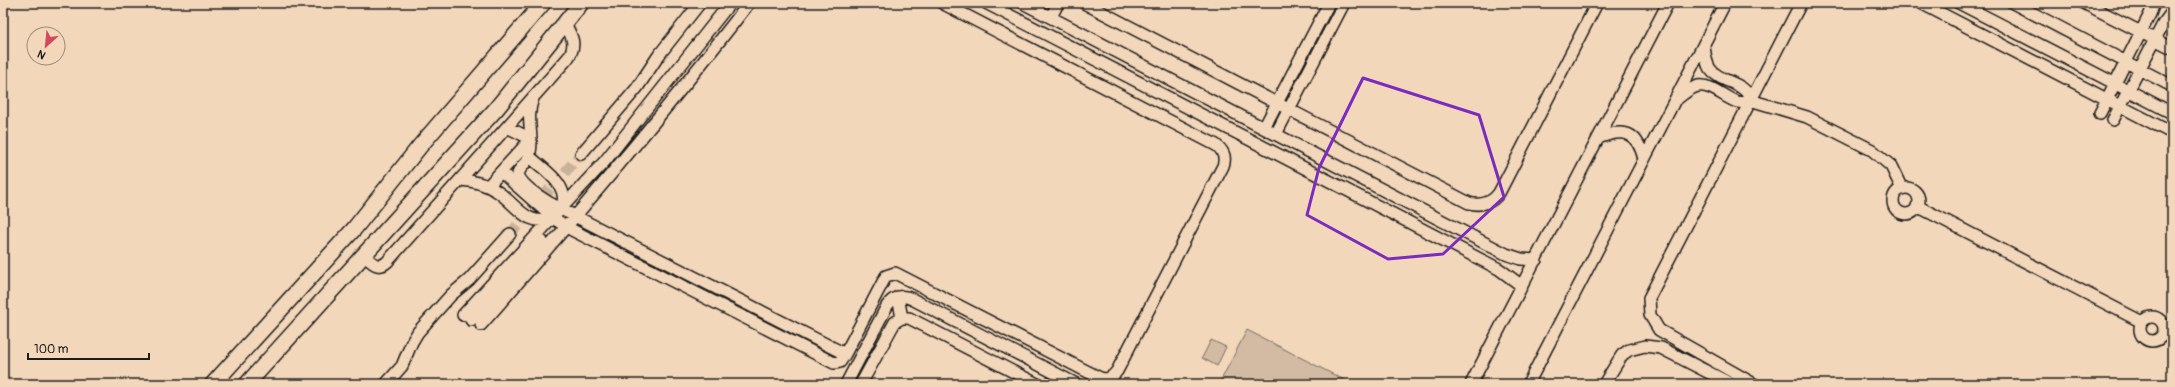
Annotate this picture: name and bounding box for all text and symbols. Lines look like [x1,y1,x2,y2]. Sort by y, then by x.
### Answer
north arrow [26,26,66,66]
text: N [35,47,48,62]
scale bar [28,335,149,361]
text: 100 m [34,342,69,357]

